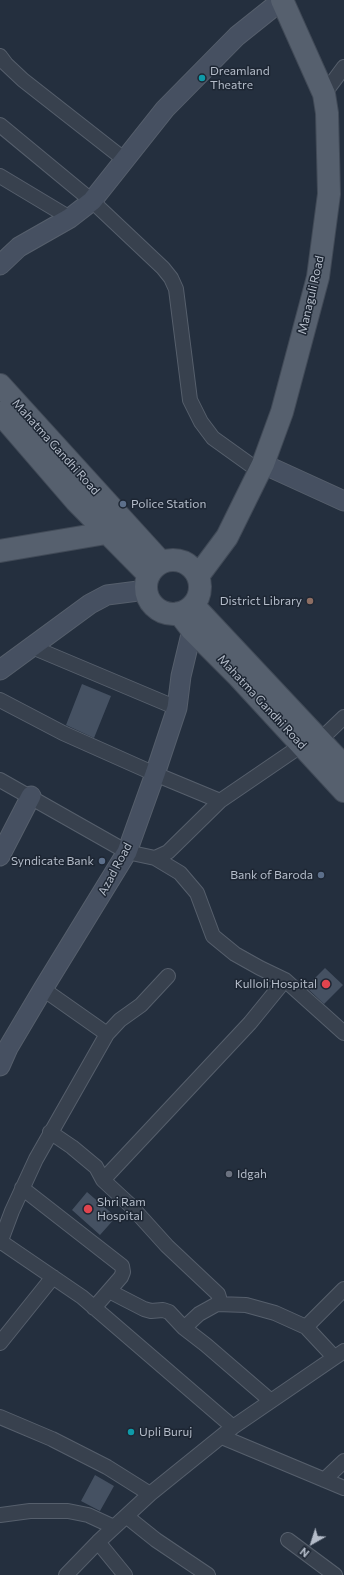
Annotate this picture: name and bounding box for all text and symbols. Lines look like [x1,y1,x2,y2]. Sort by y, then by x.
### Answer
place label: Dreamland Theatre [210,64,270,92]
marker: Dreamland Theatre [197,73,207,83]
street label: Managuli Road [295,254,327,336]
street label: Mahatma Gandhi Road [9,396,103,498]
place label: Police Station [131,497,206,511]
marker: Police Station [118,499,128,509]
place label: District Library [220,594,302,608]
marker: District Library [305,596,315,606]
street label: Mahatma Gandhi Road [214,652,310,752]
street label: Azad Road [95,840,135,898]
place label: Syndicate Bank [11,854,94,868]
marker: Syndicate Bank [97,856,107,866]
place label: Bank of Baroda [230,868,313,882]
marker: Bank of Baroda [316,870,326,880]
place label: Kulloli Hospital [235,977,317,991]
marker: Kulloli Hospital [320,978,332,990]
place label: Idgah [237,1167,267,1181]
marker: Idgah [224,1169,234,1179]
place label: Shri Ram Hospital [97,1195,146,1223]
marker: Shri Ram Hospital [82,1203,94,1215]
place label: Upli Buruj [139,1425,192,1439]
marker: Upli Buruj [126,1427,136,1437]
north arrow [292,1523,332,1563]
text: N [297,1545,311,1560]

